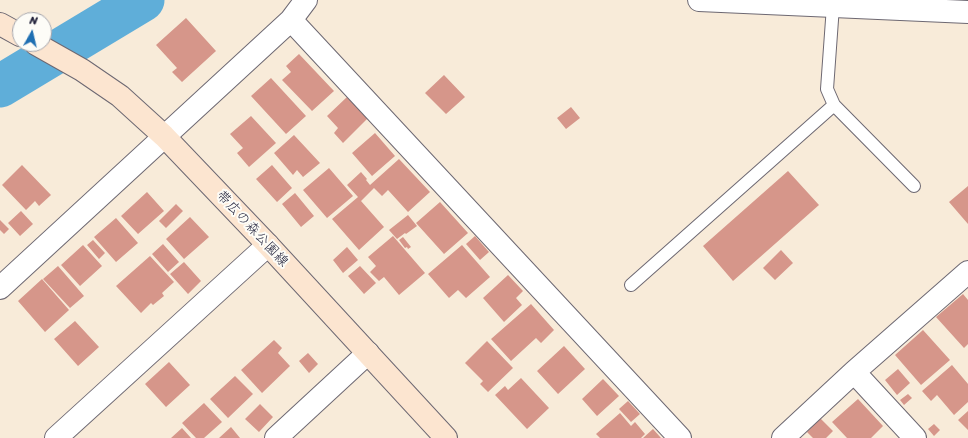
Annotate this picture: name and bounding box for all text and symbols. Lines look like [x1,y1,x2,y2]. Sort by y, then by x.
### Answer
text: N [29,11,39,31]
north arrow [12,12,52,52]
street label: 帯広の森公園線 [212,187,292,271]

